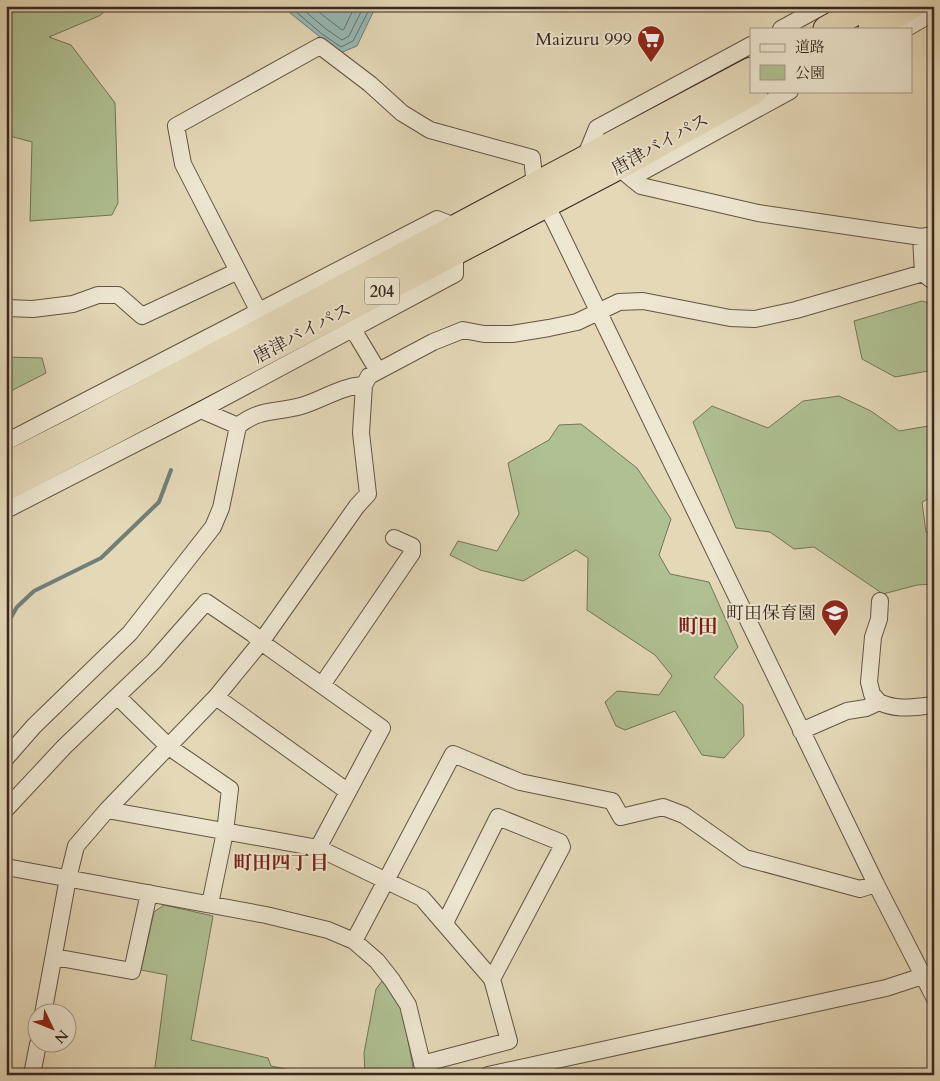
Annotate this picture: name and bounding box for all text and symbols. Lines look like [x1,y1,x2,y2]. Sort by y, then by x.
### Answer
supermarket icon: Maizuru 999 [636,24,666,63]
place label: Maizuru 999 [535,27,632,52]
legend [750,28,912,92]
text: 道路 [795,37,825,57]
text: 公園 [795,63,825,83]
street label: 唐津バイパス [607,107,713,181]
road number: 204 [364,278,400,304]
street label: 唐津バイパス [249,297,356,370]
school or university icon: 町田保育園 [820,598,850,637]
place label: 町田保育園 [726,601,816,626]
district label: 町田 [678,613,718,640]
district label: 町田四丁目 [233,850,329,876]
north arrow [28,1004,78,1054]
text: N [50,1026,72,1047]

